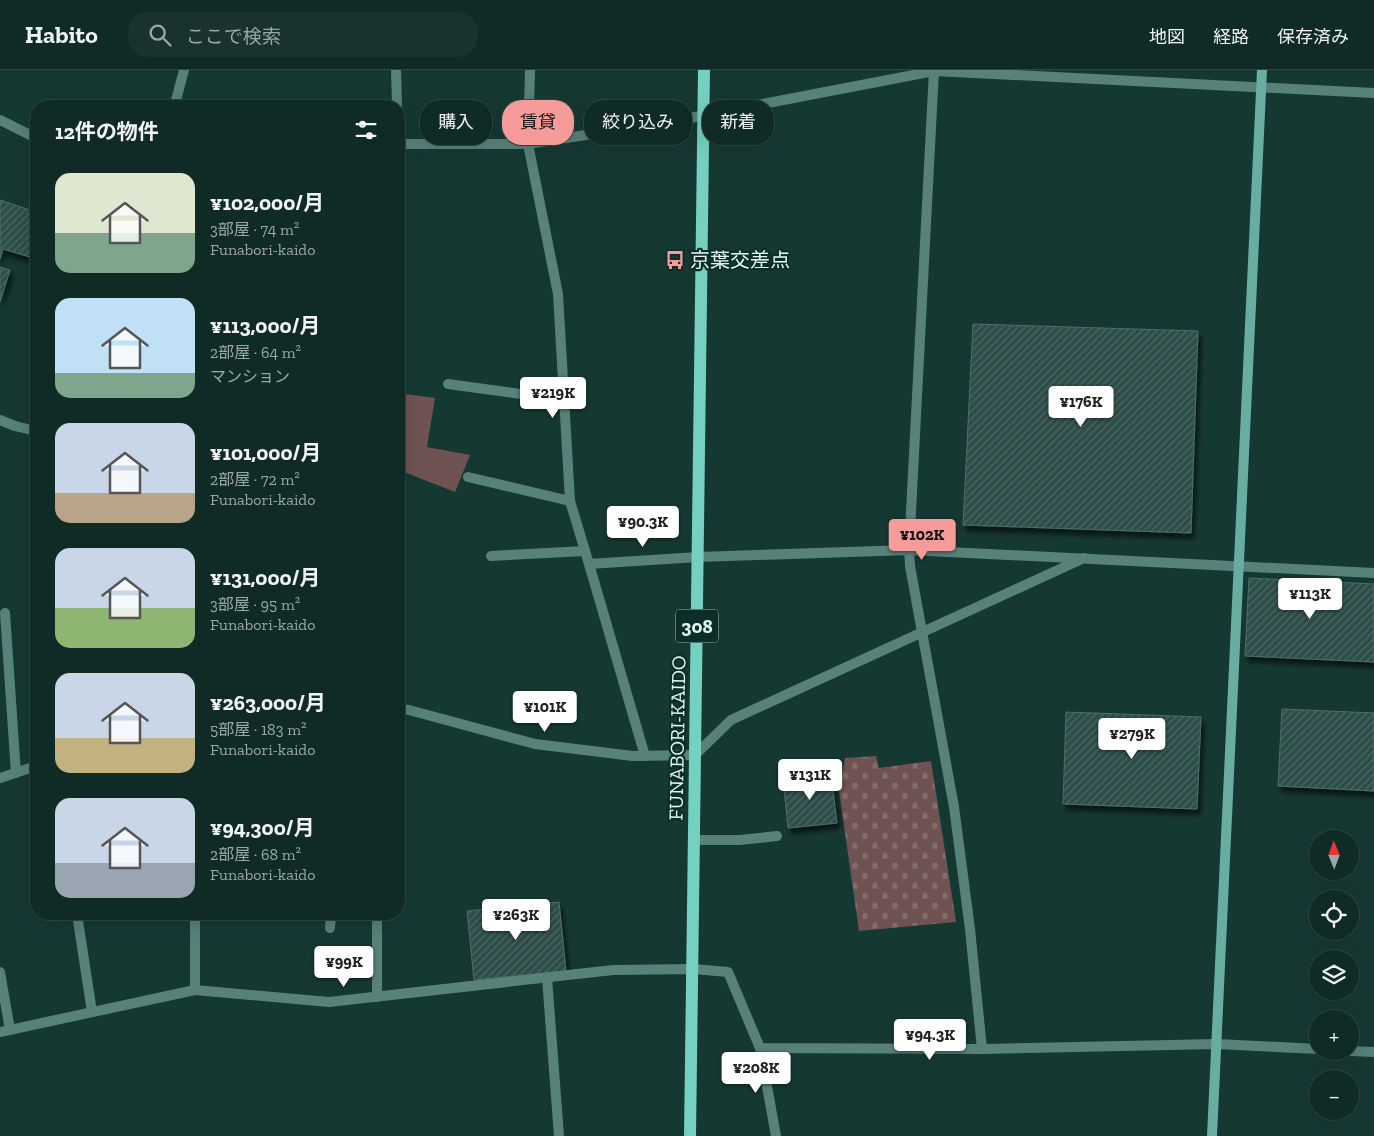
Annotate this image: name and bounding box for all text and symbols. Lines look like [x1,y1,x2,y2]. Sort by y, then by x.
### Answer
search box [128,12,478,57]
text: Habito [25,20,98,49]
icon: search [146,21,174,49]
text: ここで検索 [186,25,281,48]
text: 地図 [1149,26,1185,48]
text: 経路 [1213,26,1249,48]
text: 保存済み [1277,26,1349,48]
chip: 購入 [420,100,492,145]
chip: 賃貸 [502,100,574,145]
chip: 絞り込み [584,100,692,145]
chip: 新着 [702,100,774,145]
icon: filters [352,116,380,144]
text: 12件の物件 [55,119,159,144]
text: ¥102,000/月 [210,190,324,215]
icon: home [95,193,155,253]
text: 3部屋 · 74 m² [210,220,299,239]
text: Funabori-kaido [210,240,315,259]
place label: 京葉交差点 [690,248,790,272]
bus stop icon: 京葉交差点 [664,249,686,271]
text: ¥113,000/月 [210,313,320,338]
icon: home [95,318,155,378]
text: 2部屋 · 64 m² [210,343,301,362]
text: マンション [210,367,290,386]
pin: ¥219K [518,376,588,419]
text: ¥219K [531,383,575,402]
pin: ¥176K [1046,386,1116,428]
text: ¥176K [1060,392,1102,411]
text: ¥101,000/月 [210,440,321,465]
icon: home [95,443,155,503]
text: 2部屋 · 72 m² [210,470,300,489]
text: Funabori-kaido [210,490,315,509]
pin: ¥90.3K [602,506,684,548]
text: ¥90.3K [618,512,668,531]
pin: ¥102K [887,518,957,561]
text: ¥102K [900,525,944,544]
text: ¥131,000/月 [210,565,320,590]
icon: home [95,568,155,628]
pin: ¥113K [1275,578,1345,620]
text: ¥113K [1289,584,1331,603]
text: 3部屋 · 95 m² [210,595,300,614]
road number: 308 [676,610,718,642]
text: Funabori-kaido [210,615,315,634]
street label: FUNABORI-KAIDO [664,655,690,821]
text: ¥263,000/月 [210,690,326,715]
pin: ¥101K [510,690,580,733]
icon: home [95,693,155,753]
text: ¥101K [524,697,566,716]
pin: ¥279K [1097,718,1167,760]
text: 5部屋 · 183 m² [210,720,307,739]
text: ¥279K [1109,724,1155,743]
text: Funabori-kaido [210,740,315,759]
pin: ¥131K [775,758,845,801]
text: ¥131K [789,765,831,784]
text: ¥94,300/月 [210,815,314,840]
icon: home [95,818,155,878]
north arrow [1309,830,1359,880]
map controls [1309,830,1359,1120]
text: 2部屋 · 68 m² [210,845,301,864]
text: Funabori-kaido [210,865,315,884]
button: locate [1309,890,1359,940]
pin: ¥263K [481,898,551,941]
text: ¥263K [493,905,539,924]
pin: ¥99K [314,946,374,988]
button: layers [1309,950,1359,1000]
text: ¥99K [325,952,363,971]
button: + [1309,1010,1359,1060]
pin: ¥94.3K [889,1018,971,1061]
text: ¥94.3K [905,1025,955,1044]
pin: ¥208K [721,1052,791,1094]
text: ¥208K [733,1058,779,1077]
button: − [1309,1070,1359,1120]

